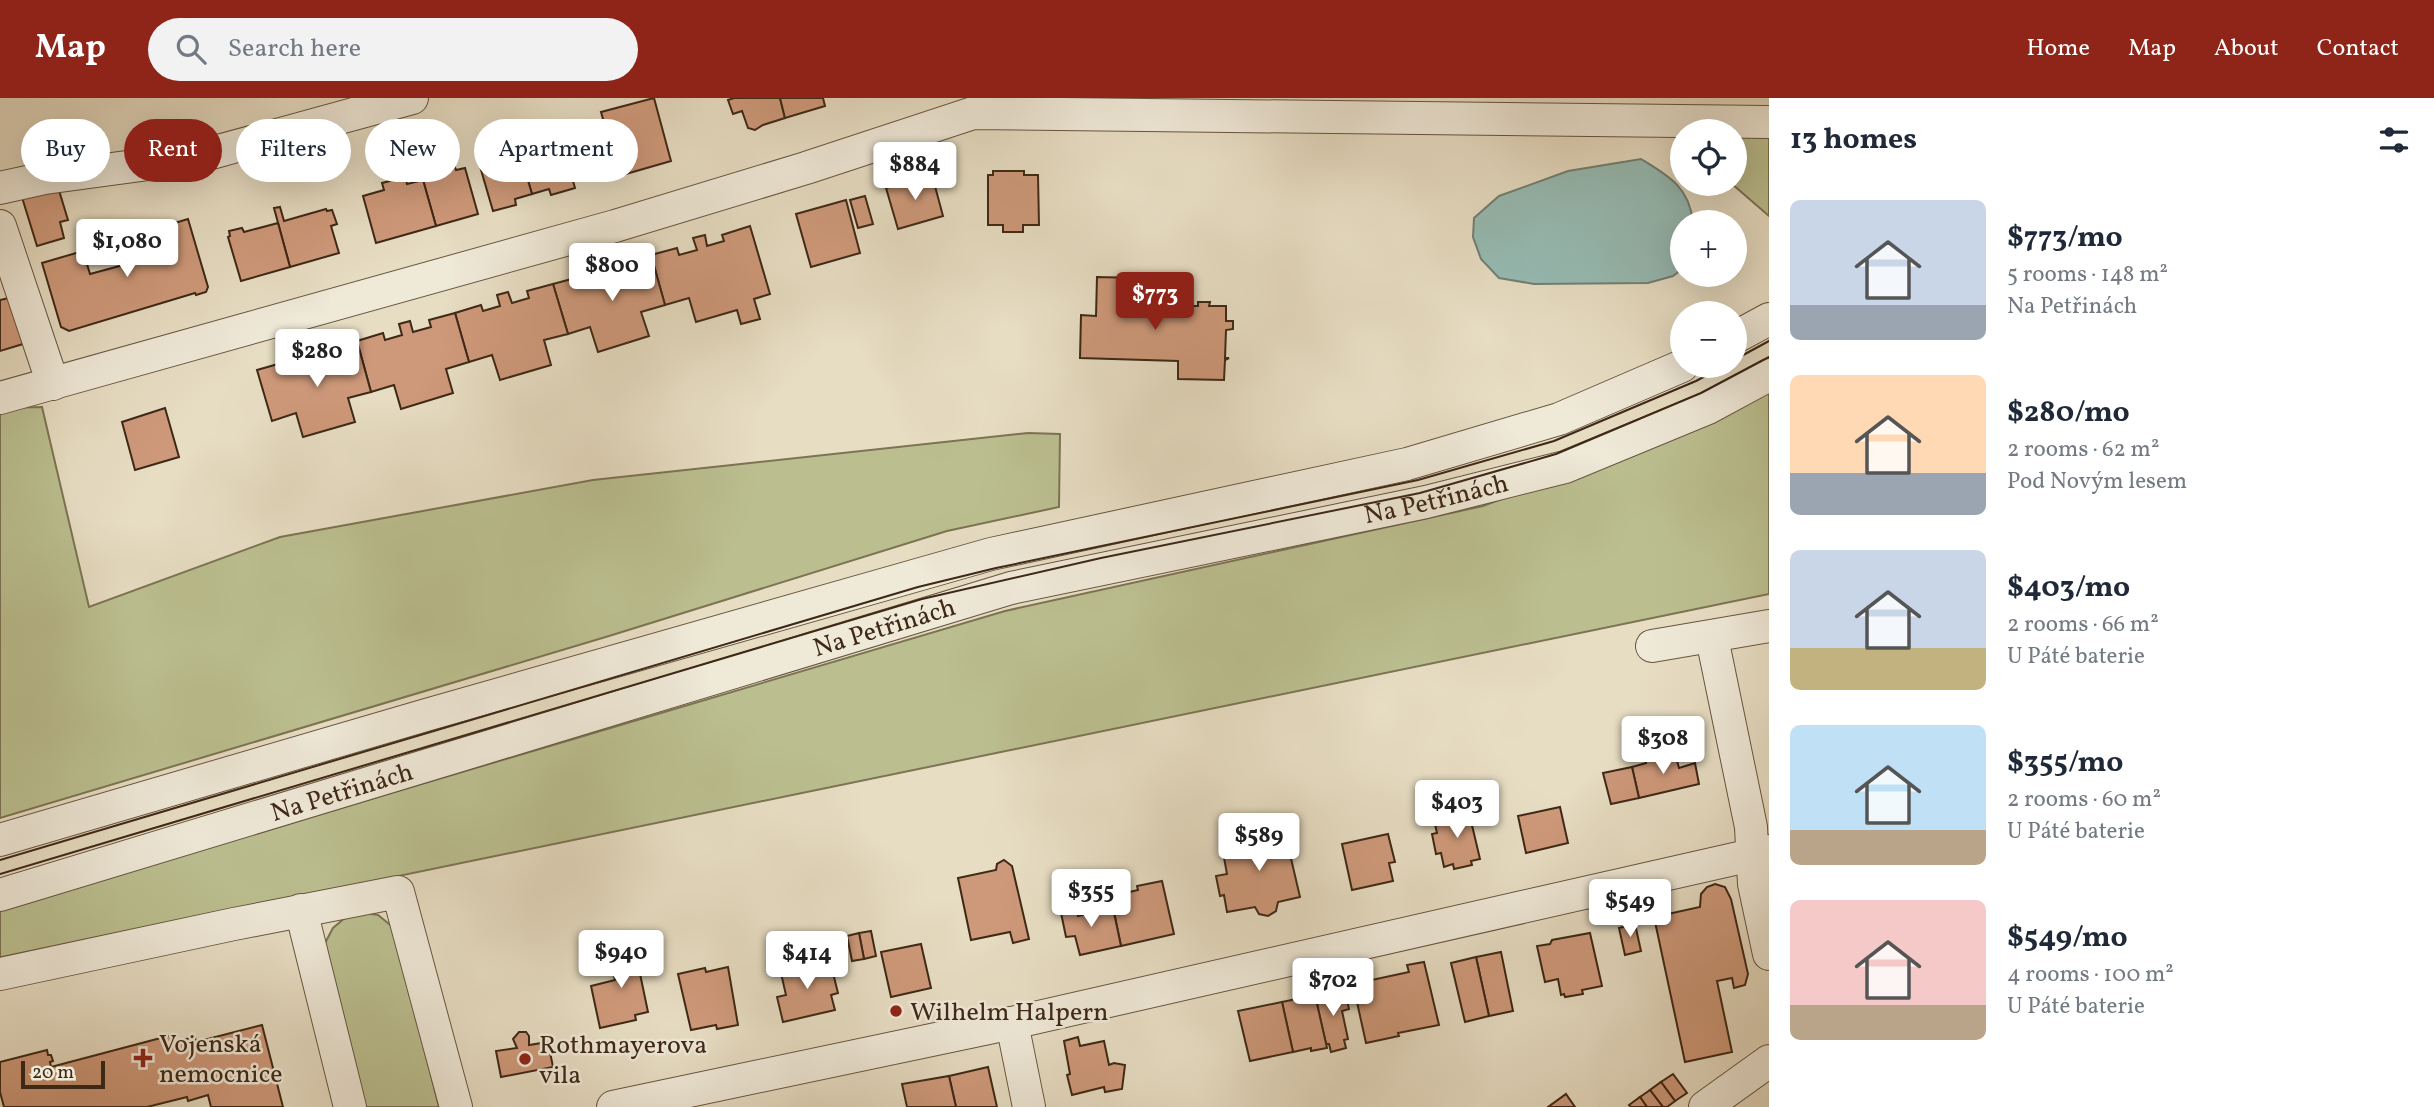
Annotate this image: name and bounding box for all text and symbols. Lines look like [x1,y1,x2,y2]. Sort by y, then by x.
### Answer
search box [148,18,638,81]
text: Map [35,26,106,72]
icon: search [172,30,210,68]
text: Search here [228,31,361,67]
text: Home [2026,32,2090,66]
text: Map [2128,32,2176,66]
text: About [2214,32,2279,66]
text: Contact [2317,32,2399,66]
chip: Buy [21,119,110,182]
chip: Rent [124,119,222,182]
chip: Filters [236,119,351,182]
chip: New [365,119,460,182]
chip: Apartment [474,119,638,182]
map controls [1670,119,1747,378]
button: locate [1670,119,1747,196]
text: 13 homes [1790,119,1917,161]
icon: filters [2375,121,2413,159]
pin: $884 [874,142,956,202]
text: $884 [889,149,941,181]
button: + [1670,210,1747,287]
text: $773/mo [2007,217,2123,259]
pin: $1,080 [70,220,184,279]
text: $1,080 [92,226,162,258]
icon: home [1846,228,1930,312]
pin: $800 [571,244,653,303]
text: $800 [585,250,639,282]
text: 5 rooms · 148 m² [2007,259,2168,291]
pin: $773 [1114,272,1196,332]
text: $773 [1132,279,1178,311]
text: Na Petřinách [2007,291,2137,323]
button: − [1670,301,1747,378]
pin: $280 [276,330,358,389]
text: $280 [291,336,343,368]
text: $280/mo [2007,392,2130,434]
icon: home [1846,403,1930,487]
text: 2 rooms · 62 m² [2007,434,2159,466]
street label: Na Petřinách [1361,466,1513,534]
text: Pod Novým lesem [2007,466,2187,498]
text: $403/mo [2007,567,2130,609]
icon: home [1846,578,1930,662]
street label: Na Petřinách [809,590,960,667]
text: 2 rooms · 66 m² [2007,609,2159,641]
text: U Páté baterie [2007,641,2145,673]
pin: $308 [1622,716,1704,776]
text: $308 [1638,723,1688,755]
text: $355/mo [2007,742,2123,784]
icon: home [1846,753,1930,837]
street label: Na Petřinách [267,755,418,832]
pin: $403 [1416,780,1498,840]
text: 2 rooms · 60 m² [2007,784,2161,816]
text: $403 [1431,787,1483,819]
pin: $589 [1218,814,1300,873]
text: U Páté baterie [2007,816,2145,848]
text: $589 [1234,820,1284,852]
pin: $355 [1050,870,1132,929]
text: $355 [1068,876,1114,908]
pin: $549 [1589,880,1671,939]
text: $549 [1605,886,1655,918]
text: $549/mo [2007,917,2128,959]
icon: home [1846,928,1930,1012]
pin: $940 [580,930,662,990]
pin: $414 [766,932,848,991]
text: $940 [595,937,647,969]
text: $414 [782,938,832,970]
pin: $702 [1292,958,1374,1018]
text: 4 rooms · 100 m² [2007,959,2174,991]
text: $702 [1308,965,1358,997]
text: U Páté baterie [2007,991,2145,1023]
place label: Wilhelm Halpern [910,995,1109,1031]
marker: Wilhelm Halpern [888,1003,904,1019]
place label: Vojenská nemocnice [159,1027,283,1093]
place label: Rothmayerova vila [539,1028,707,1094]
marker: Vojenská nemocnice [133,1048,153,1068]
marker: Rothmayerova vila [517,1051,533,1067]
scale bar [21,1058,105,1090]
text: 20 m [32,1060,74,1086]

